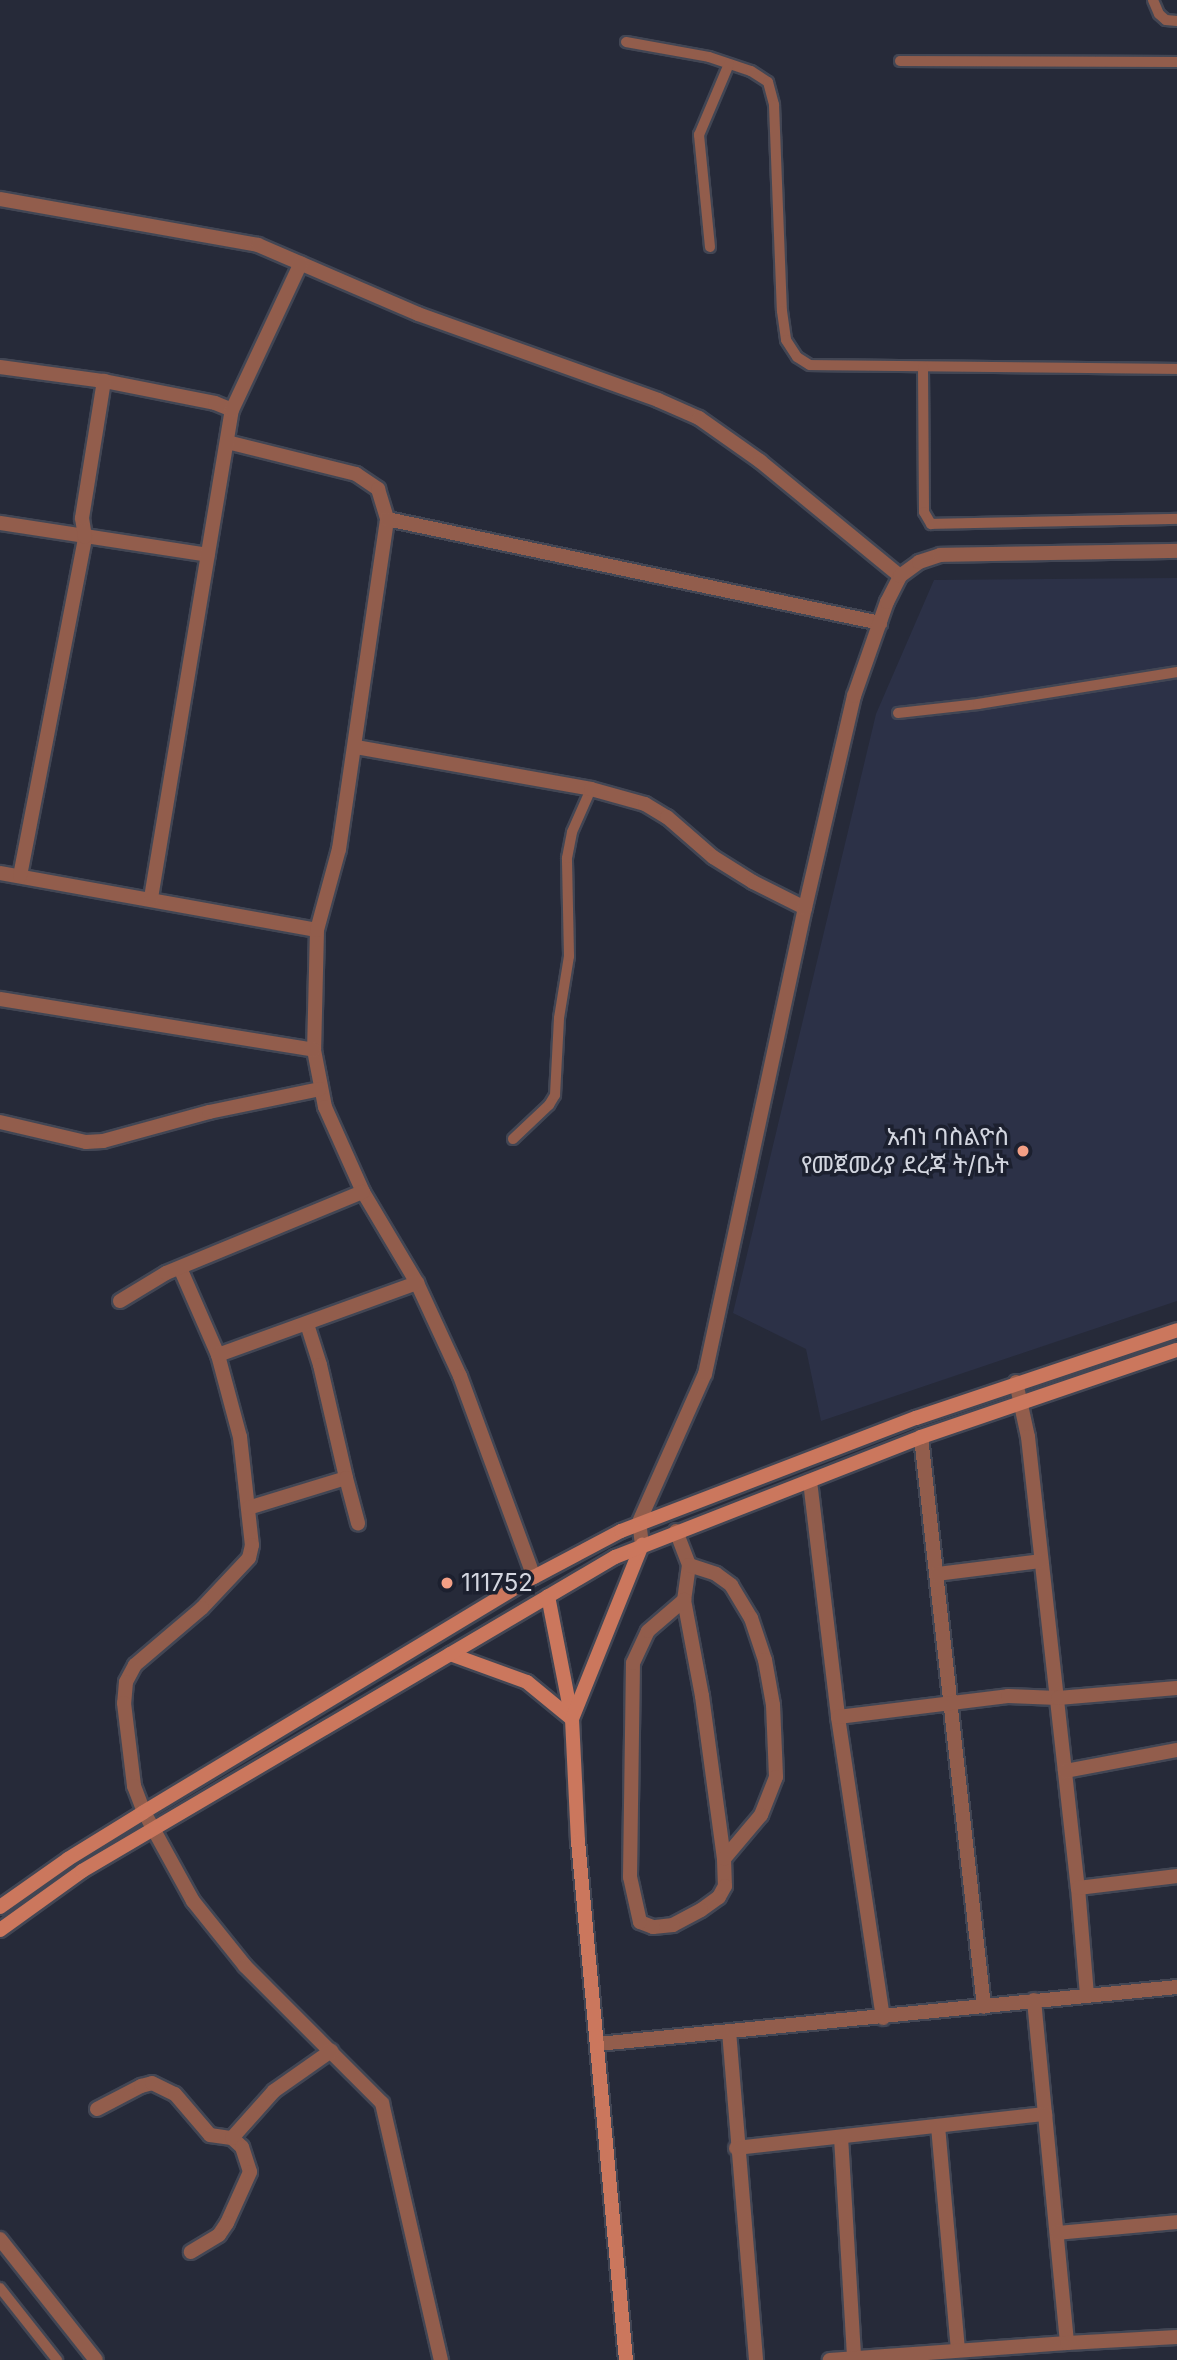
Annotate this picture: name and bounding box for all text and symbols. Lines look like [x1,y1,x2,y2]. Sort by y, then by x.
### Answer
place label: አብነ ባስልዮስ የመጀመሪያ ደረጃ ት/ቤት [801,1123,1009,1179]
marker: አብነ ባስልዮስ የመጀመሪያ ደረጃ ት/ቤት [1015,1143,1031,1159]
place label: 111752 [461,1569,533,1597]
marker: 111752 [439,1575,455,1591]

